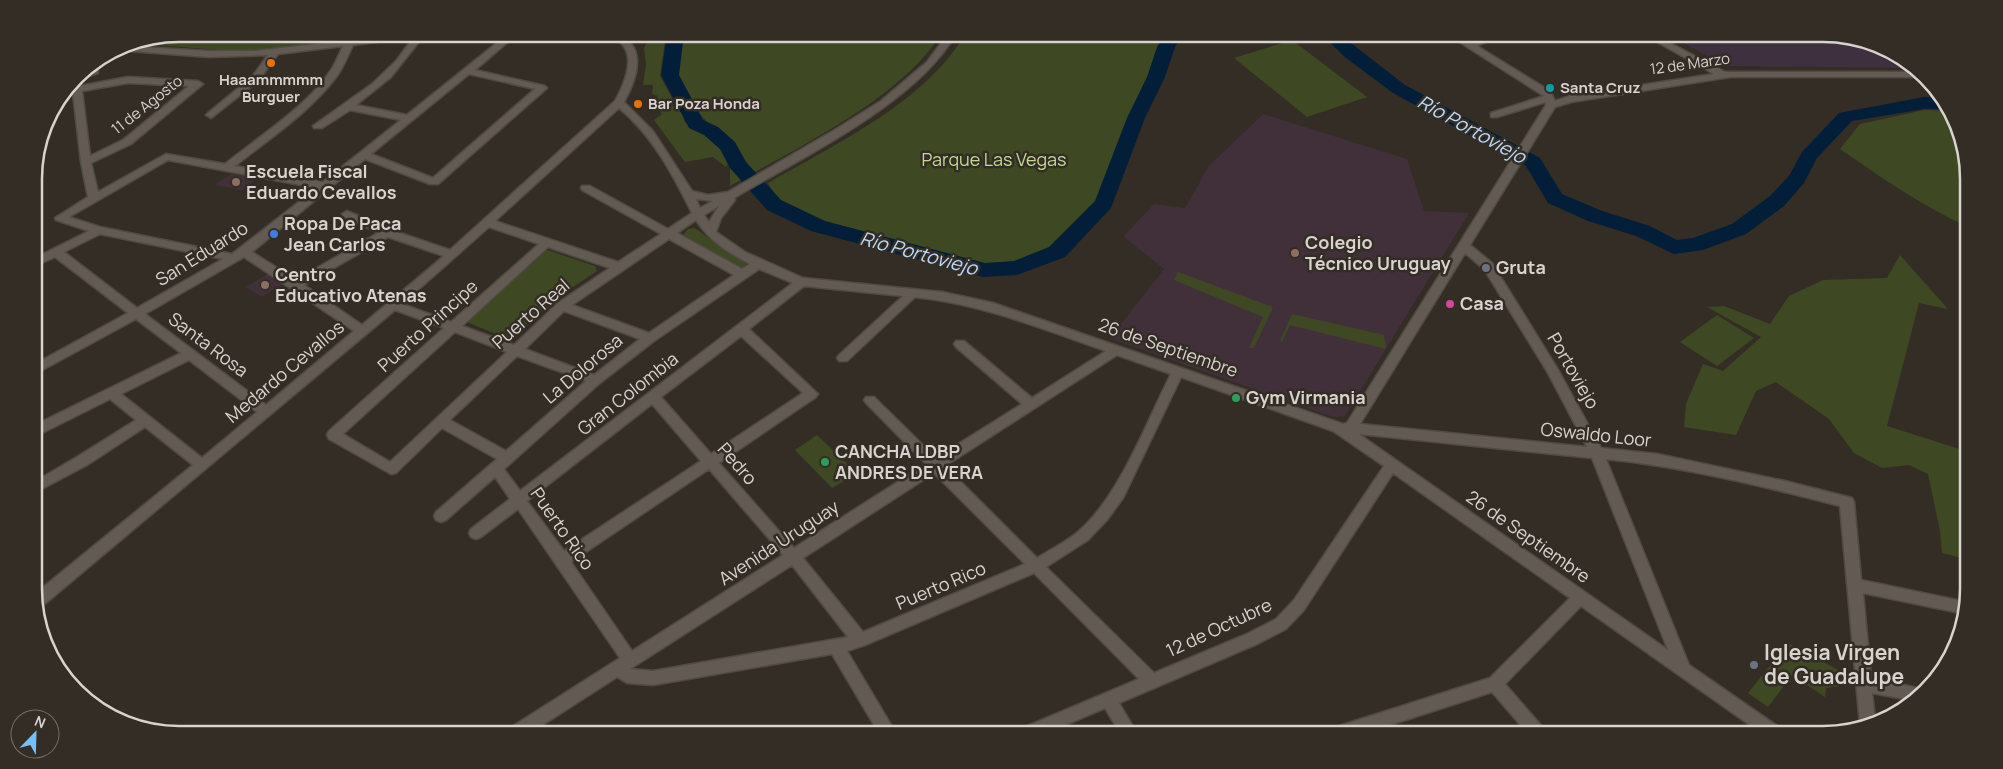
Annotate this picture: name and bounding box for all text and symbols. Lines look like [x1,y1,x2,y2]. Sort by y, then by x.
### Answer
street label: 12 de Marzo [1649,47,1731,80]
marker: Haaammmmm Burguer [265,57,277,69]
place label: Haaammmmm Burguer [219,69,323,107]
street label: 11 de Agosto [107,70,187,139]
place label: Santa Cruz [1560,77,1640,98]
marker: Santa Cruz [1544,82,1556,94]
water label: Río Portoviejo [1413,88,1532,170]
place label: Bar Poza Honda [648,93,760,114]
marker: Bar Poza Honda [632,98,644,110]
park label: Parque Las Vegas [921,147,1067,171]
place label: Escuela Fiscal Eduardo Cevallos [246,159,397,204]
marker: Escuela Fiscal Eduardo Cevallos [230,176,242,188]
place label: Ropa De Paca Jean Carlos [284,211,401,256]
street label: San Eduardo [151,215,252,291]
water label: Río Portoviejo [858,225,982,282]
marker: Ropa De Paca Jean Carlos [268,228,280,240]
place label: Colegio Técnico Uruguay [1305,230,1451,275]
marker: Colegio Técnico Uruguay [1289,247,1301,259]
place label: Gruta [1496,255,1546,279]
place label: Centro Educativo Atenas [275,262,427,307]
marker: Gruta [1480,262,1492,274]
street label: Puerto Real [486,273,574,354]
street label: Puerto Principe [372,274,483,377]
marker: Centro Educativo Atenas [259,279,271,291]
place label: Casa [1460,291,1504,315]
marker: Casa [1444,298,1456,310]
street label: Santa Rosa [164,306,253,382]
street label: 26 de Septiembre [1095,312,1241,382]
street label: Medardo Cevallos [220,315,349,428]
street label: La Dolorosa [538,328,627,409]
street label: Portoviejo [1542,328,1605,413]
street label: Gran Colombia [572,346,683,440]
place label: Gym Virmania [1246,385,1366,409]
marker: Gym Virmania [1230,392,1242,404]
street label: Oswaldo Loor [1539,416,1653,452]
street label: Pedro [713,437,763,490]
place label: CANCHA LDBP ANDRES DE VERA [835,439,983,484]
marker: CANCHA LDBP ANDRES DE VERA [819,456,831,468]
street label: Puerto Rico [526,482,600,574]
street label: 26 de Septiembre [1462,484,1595,588]
street label: Avenida Uruguay [714,494,844,590]
street label: Puerto Rico [892,555,989,615]
street label: 12 de Octubre [1162,592,1275,662]
place label: Iglesia Virgen de Guadalupe [1764,638,1904,690]
marker: Iglesia Virgen de Guadalupe [1748,659,1760,671]
north arrow [10,709,60,759]
text: N [32,711,49,732]

